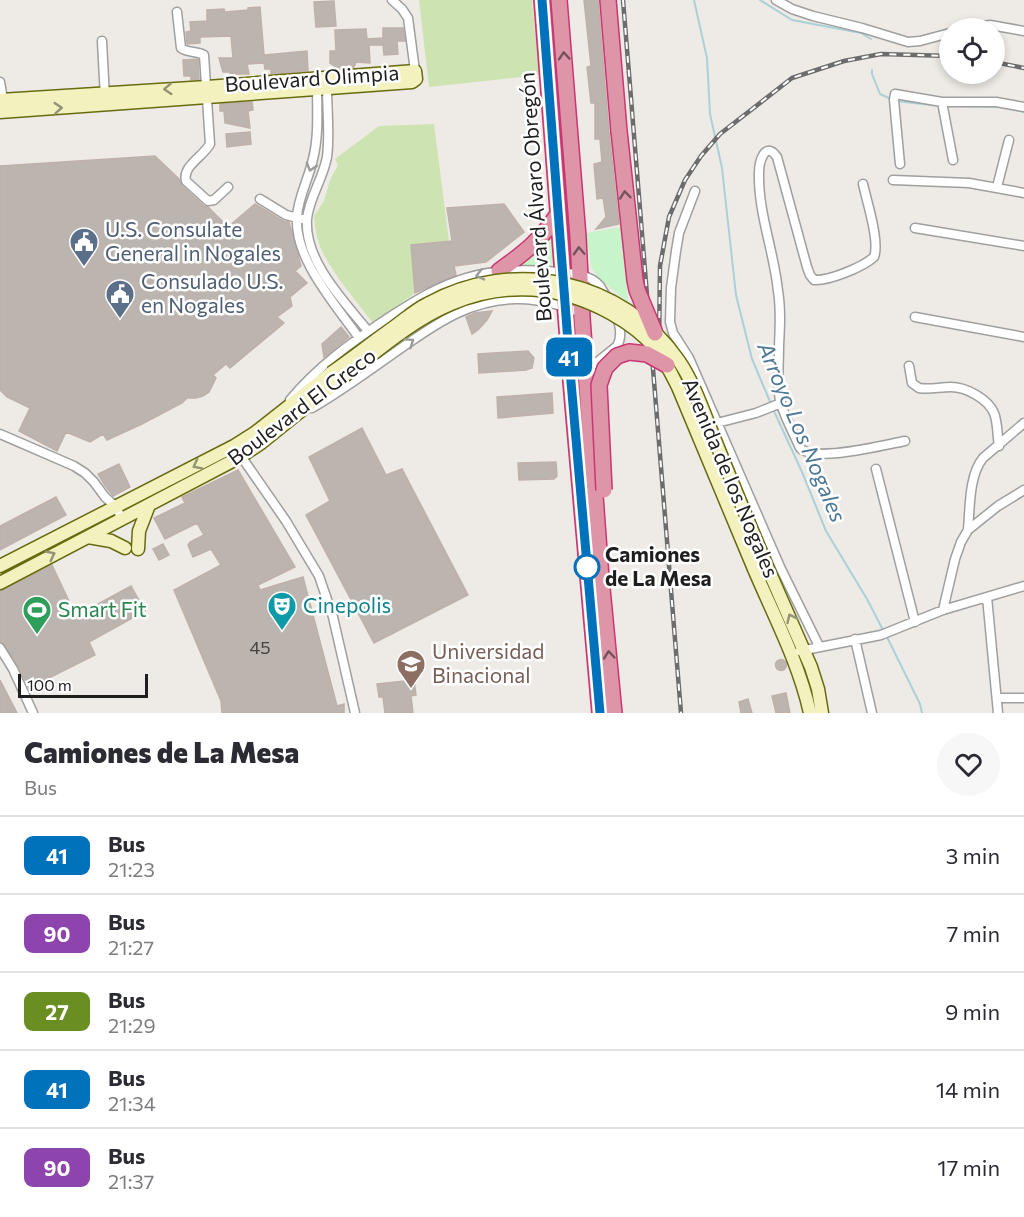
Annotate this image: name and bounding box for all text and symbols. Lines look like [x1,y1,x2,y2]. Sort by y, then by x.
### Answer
map controls [939,18,1005,84]
button: locate [939,18,1005,84]
one-way arrow [558,52,571,61]
street label: Boulevard Olimpia [224,59,400,96]
street label: Boulevard Álvaro Obregón [513,71,556,323]
one-way arrow [164,82,173,95]
one-way arrow [54,102,63,115]
one-way arrow [306,161,318,172]
one-way arrow [619,190,632,199]
place label: U.S. Consulate General in Nogales [105,216,281,265]
public building icon: U.S. Consulate General in Nogales [68,226,100,268]
one-way arrow [572,246,585,255]
one-way arrow [475,267,485,280]
place label: Consulado U.S. en Nogales [141,268,283,317]
public building icon: Consulado U.S. en Nogales [104,278,136,320]
water label: Arroyo Los Nogales [752,337,853,526]
one-way arrow [403,338,414,349]
line badge: 41 [542,338,596,376]
street label: Boulevard El Greco [222,342,380,470]
text: 41 [558,345,580,370]
street label: Avenida de los Nogales [678,374,785,581]
one-way arrow [192,458,203,470]
place label: Camiones de La Mesa [605,541,712,590]
one-way arrow [45,551,56,562]
marker: Camiones de La Mesa [574,554,600,580]
theatre icon: Cinepolis [266,590,298,632]
place label: Cinepolis [303,592,391,617]
sports icon: Smart Fit [21,594,53,636]
place label: Smart Fit [58,596,147,621]
one-way arrow [786,614,798,625]
house number: 45 [249,636,271,658]
place label: Universidad Binacional [432,638,544,687]
school or university icon: Universidad Binacional [395,648,427,690]
one-way arrow [603,650,616,659]
scale bar [18,671,148,698]
text: 100 m [27,675,72,694]
button: heart [937,733,1000,796]
text: Camiones de La Mesa [24,735,299,769]
text: Bus [24,775,57,799]
text: Bus [108,830,145,857]
text: 3 min [946,842,1000,869]
text: 41 [46,843,68,868]
text: 21:23 [108,857,155,881]
text: Bus [108,908,145,935]
text: 7 min [947,920,1000,947]
text: 90 [44,921,70,946]
text: 21:27 [108,935,154,959]
text: Bus [108,986,145,1013]
text: 9 min [945,998,1000,1025]
text: 27 [45,999,69,1024]
text: 21:29 [108,1013,156,1037]
text: Bus [108,1064,145,1091]
text: 14 min [936,1076,1000,1103]
text: 41 [46,1077,68,1102]
text: 21:34 [108,1091,156,1115]
text: Bus [108,1142,145,1169]
text: 17 min [937,1154,1000,1181]
text: 90 [44,1155,70,1180]
text: 21:37 [108,1169,154,1193]

